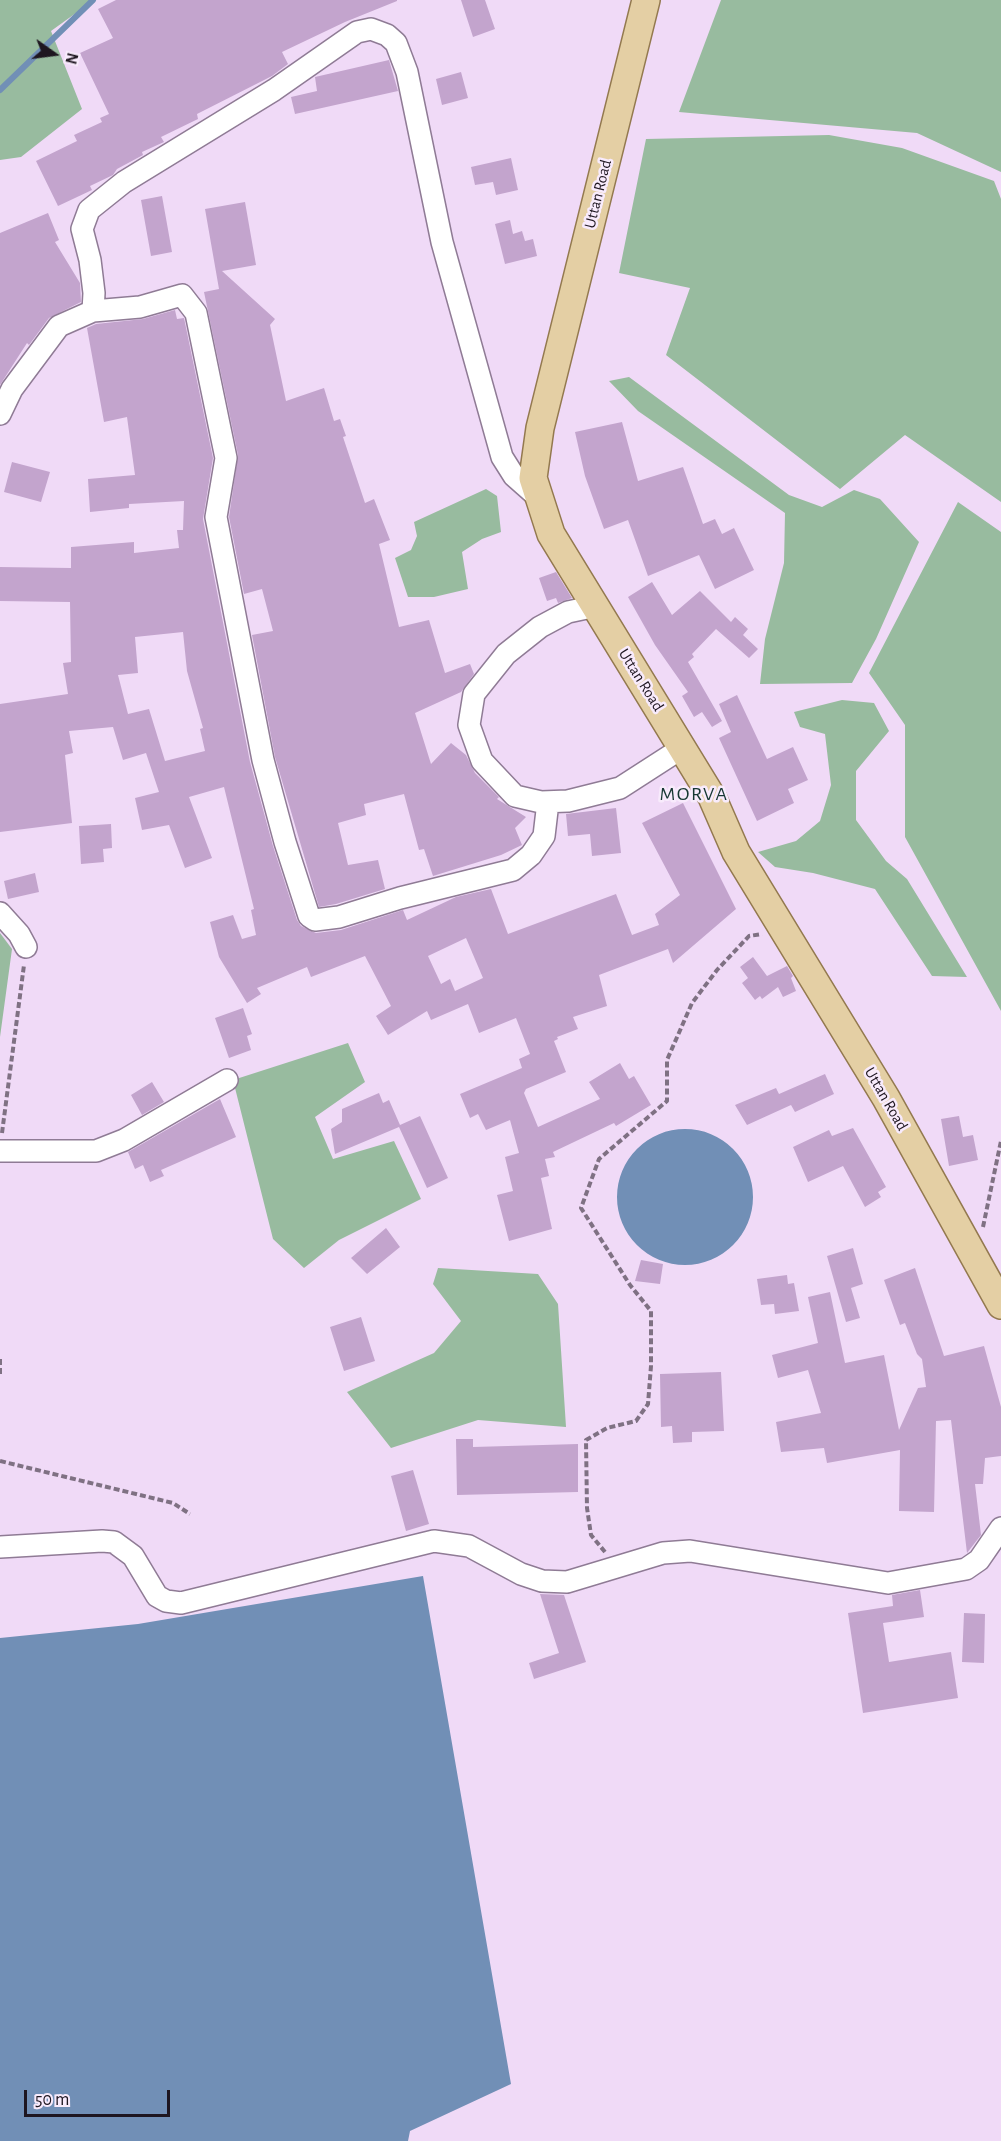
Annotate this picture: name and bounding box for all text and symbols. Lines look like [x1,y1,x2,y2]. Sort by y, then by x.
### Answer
north arrow [24,24,84,84]
text: N [62,51,81,66]
street label: Uttan Road [580,158,616,230]
street label: Uttan Road [614,645,668,715]
district label: MORVA [659,782,729,806]
street label: Uttan Road [860,1064,912,1134]
scale bar [27,2078,172,2116]
text: 50 m [35,2091,69,2109]

